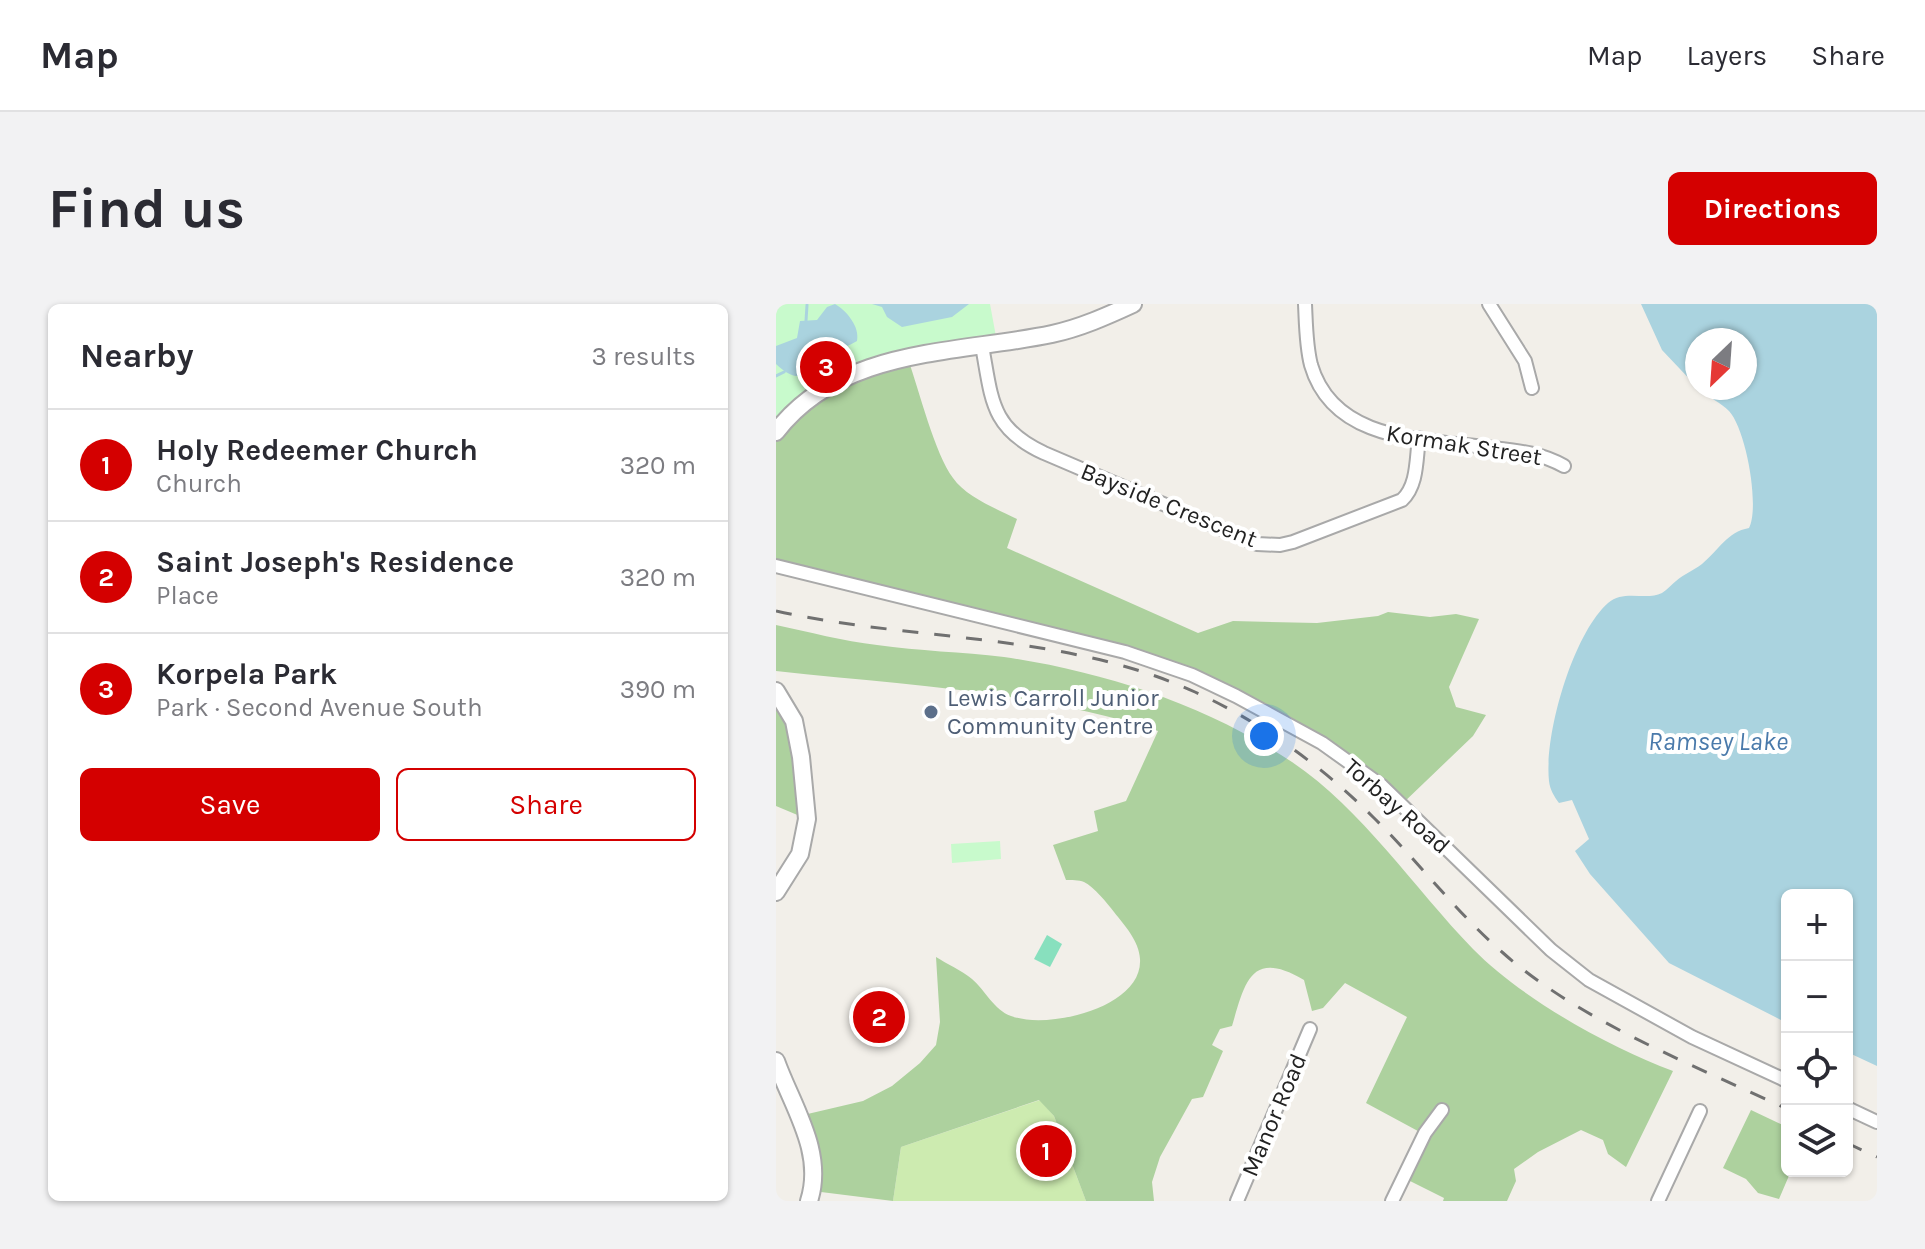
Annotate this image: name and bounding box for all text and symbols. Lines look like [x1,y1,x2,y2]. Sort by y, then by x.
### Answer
text: Map [40,33,119,78]
text: Map [1587,39,1642,72]
text: Layers [1686,39,1767,72]
text: Share [1811,39,1885,72]
button: Directions [1668,172,1877,245]
text: Find us [48,176,245,241]
north arrow [1685,328,1757,400]
text: Nearby [80,336,194,376]
pin: 3 [800,337,852,397]
text: 3 results [592,341,696,372]
street label: Kormak Street [1384,419,1544,471]
text: Holy Redeemer Church [156,432,478,468]
text: 1 [101,450,111,481]
text: 320 m [620,450,696,481]
street label: Bayside Crescent [1077,457,1261,553]
text: Church [156,468,242,499]
text: Saint Joseph's Residence [156,544,514,580]
text: 2 [98,562,114,593]
text: 320 m [620,562,696,593]
text: Place [156,580,219,611]
text: Korpela Park [156,656,337,692]
text: 3 [98,674,114,705]
text: 390 m [620,674,696,705]
place label: Lewis Carroll Junior Community Centre [947,684,1159,740]
text: Park · Second Avenue South [156,692,483,723]
marker: Lewis Carroll Junior Community Centre [922,703,940,721]
your location [1244,716,1284,756]
water label: Ramsey Lake [1648,726,1788,757]
street label: Torbay Road [1338,752,1456,860]
button: Save [80,768,380,841]
button: Share [396,768,696,841]
map controls [1781,889,1853,1177]
button: + [1781,889,1853,961]
button: − [1781,961,1853,1033]
pin: 2 [853,987,905,1047]
button: locate [1781,1033,1853,1105]
street label: Manor Road [1236,1049,1312,1181]
button: layers [1781,1105,1853,1177]
pin: 1 [1020,1121,1072,1181]

